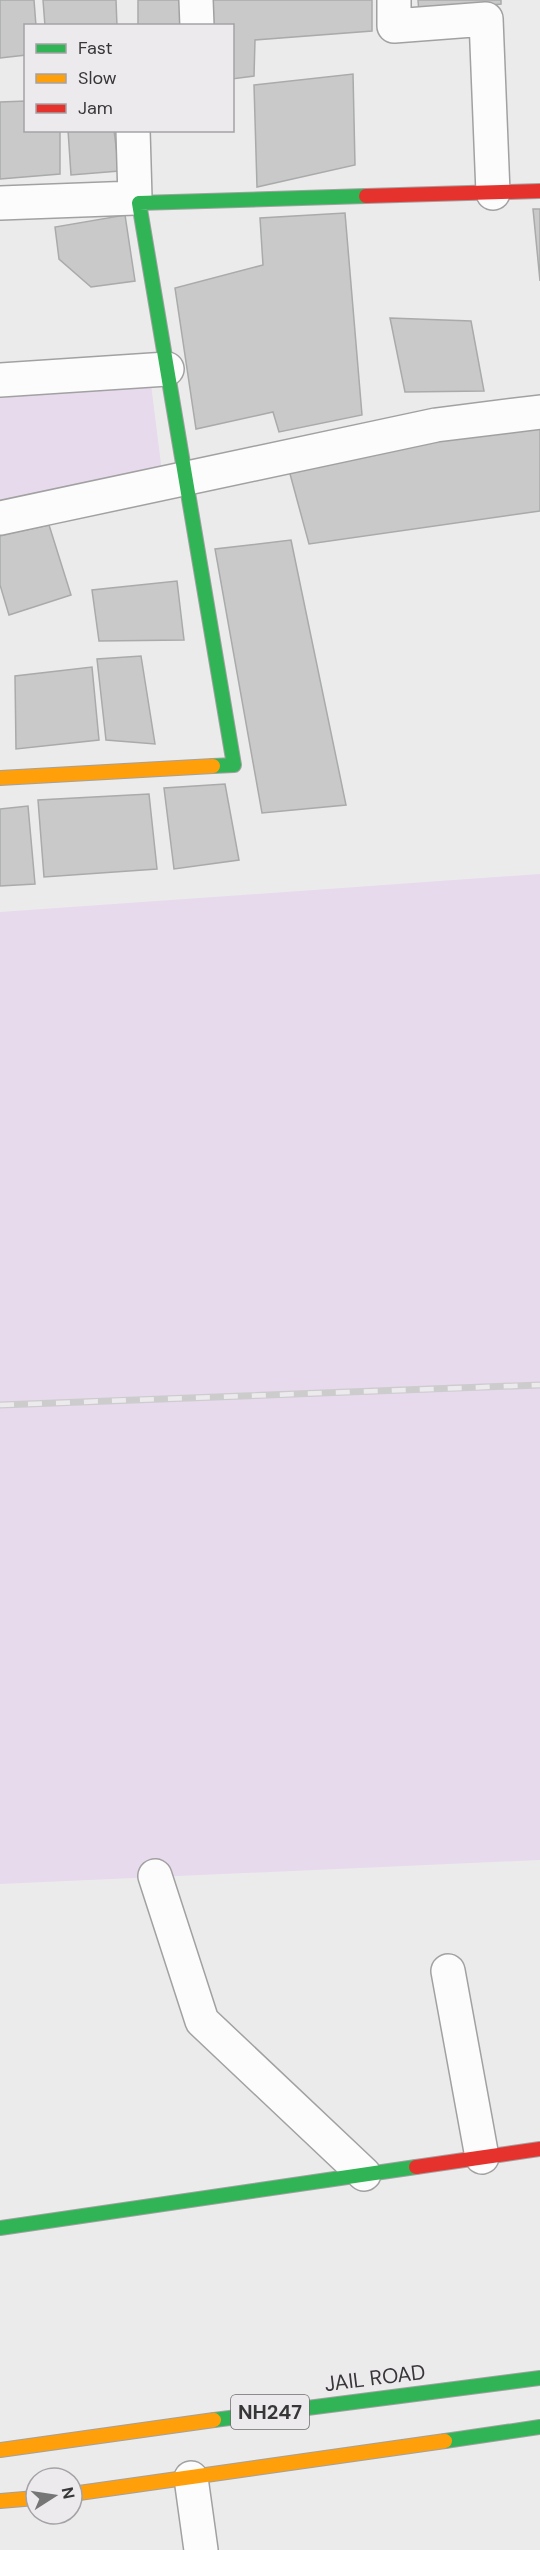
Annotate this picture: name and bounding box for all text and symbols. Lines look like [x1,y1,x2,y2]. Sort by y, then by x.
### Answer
legend [24,24,234,132]
text: Fast [78,36,113,60]
text: Slow [78,66,117,90]
text: Jam [78,96,113,120]
street label: JAIL ROAD [323,2358,427,2398]
road number: NH247 [231,2395,309,2429]
north arrow [24,2466,84,2526]
text: N [57,2485,80,2501]

